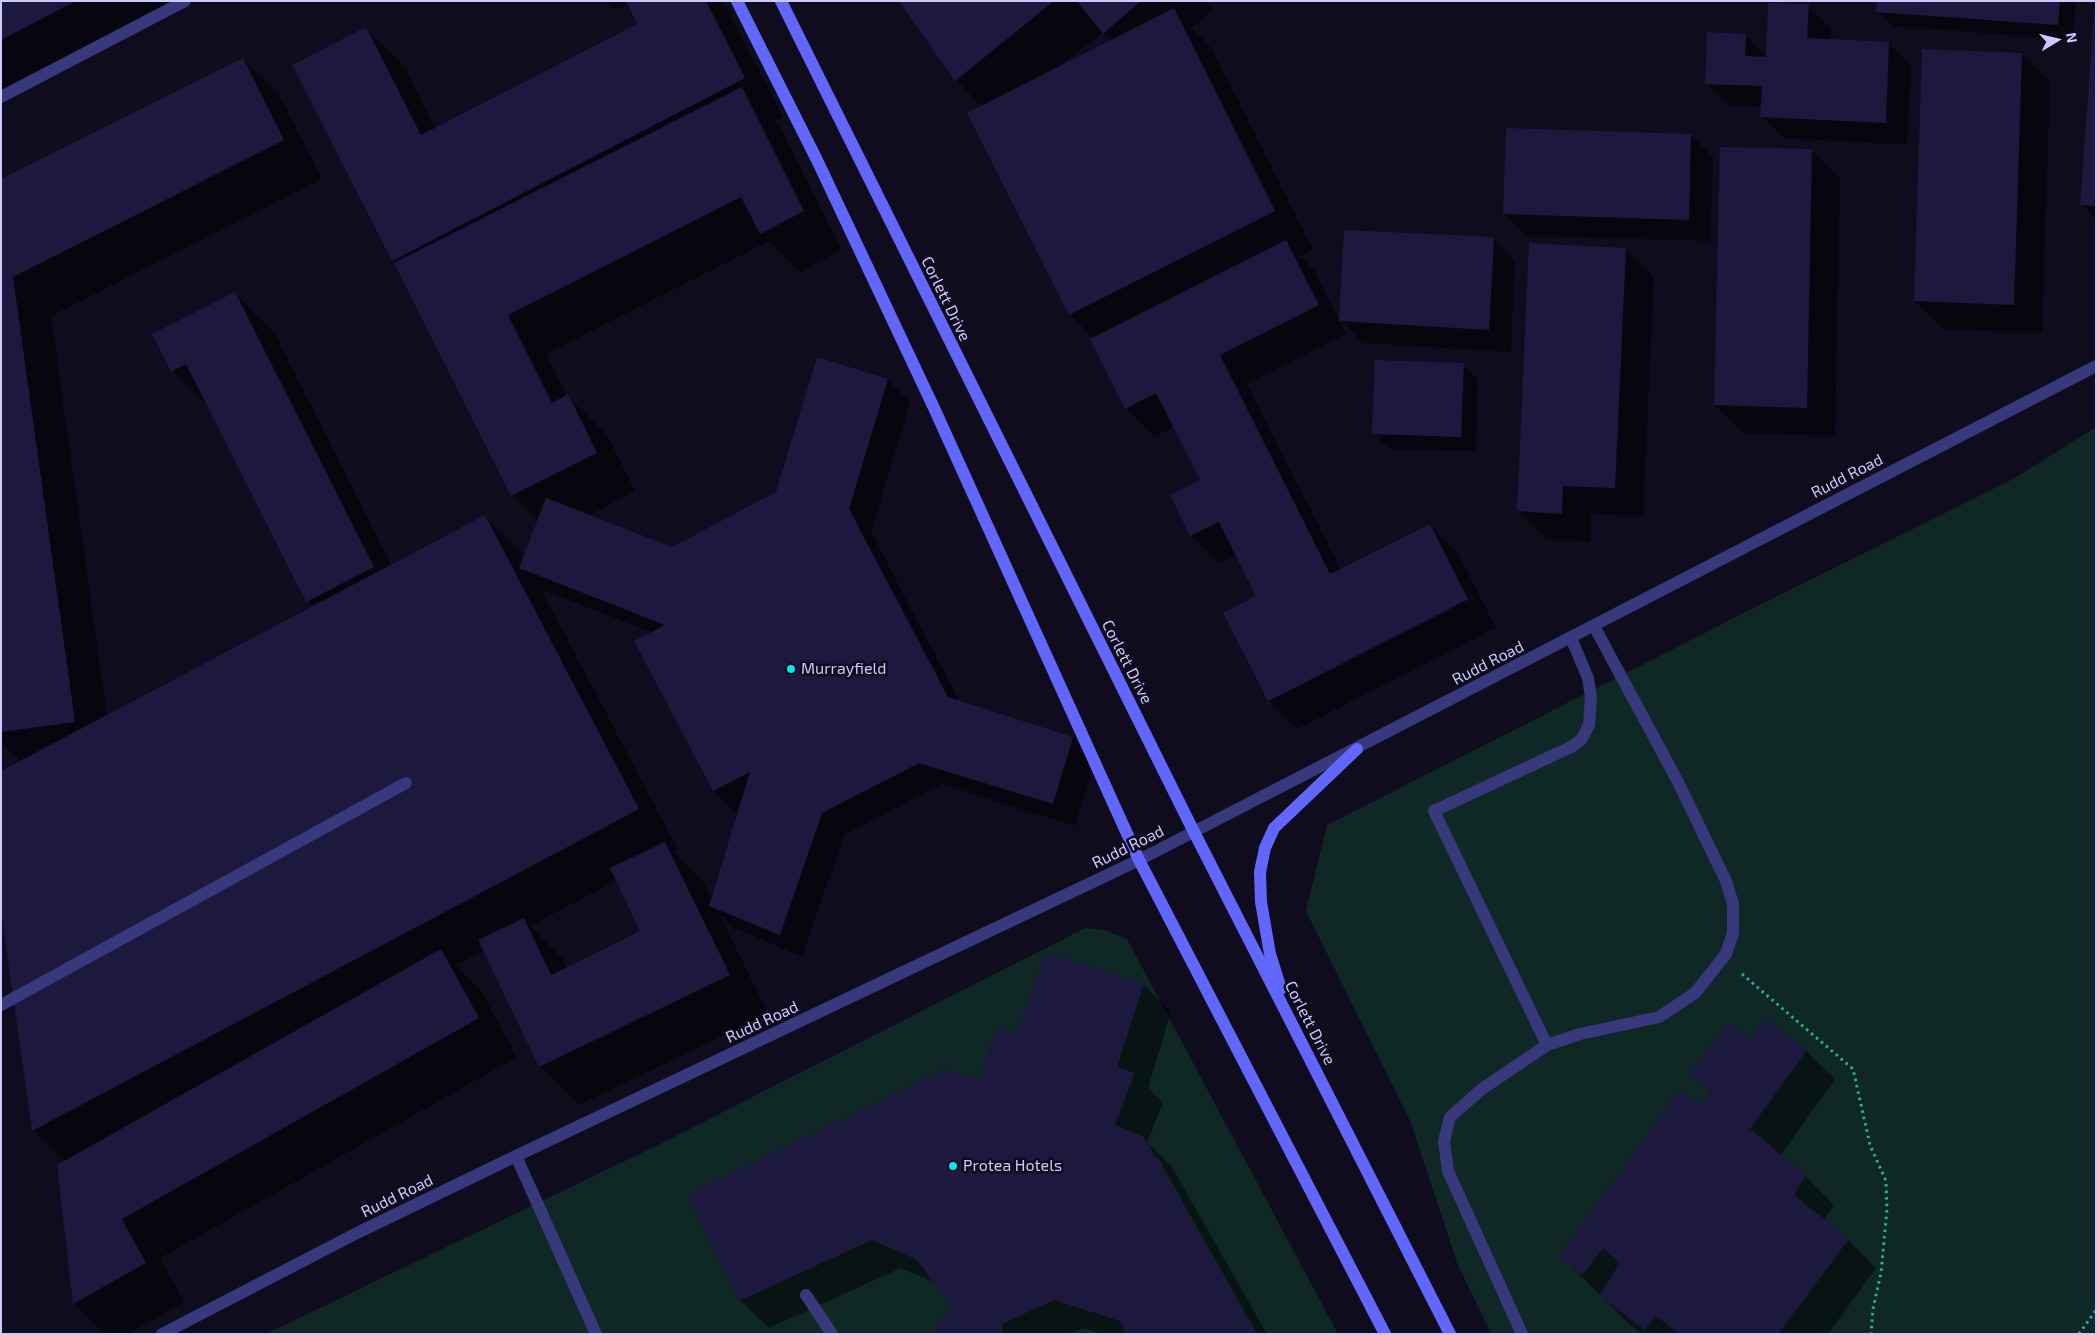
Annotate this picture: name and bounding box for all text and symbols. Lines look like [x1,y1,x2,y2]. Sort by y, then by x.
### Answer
north arrow [2032,15,2082,65]
text: N [2063,31,2081,44]
street label: Corlett Drive [917,254,975,344]
street label: Rudd Road [1808,450,1886,502]
street label: Corlett Drive [1098,617,1156,707]
street label: Rudd Road [1449,637,1527,689]
place label: Murrayfield [801,659,886,679]
marker: Murrayfield [785,663,797,675]
street label: Rudd Road [1089,821,1167,873]
street label: Corlett Drive [1281,978,1339,1068]
street label: Rudd Road [723,997,801,1047]
place label: Protea Hotels [963,1156,1062,1176]
marker: Protea Hotels [947,1160,959,1172]
street label: Rudd Road [358,1170,436,1222]

